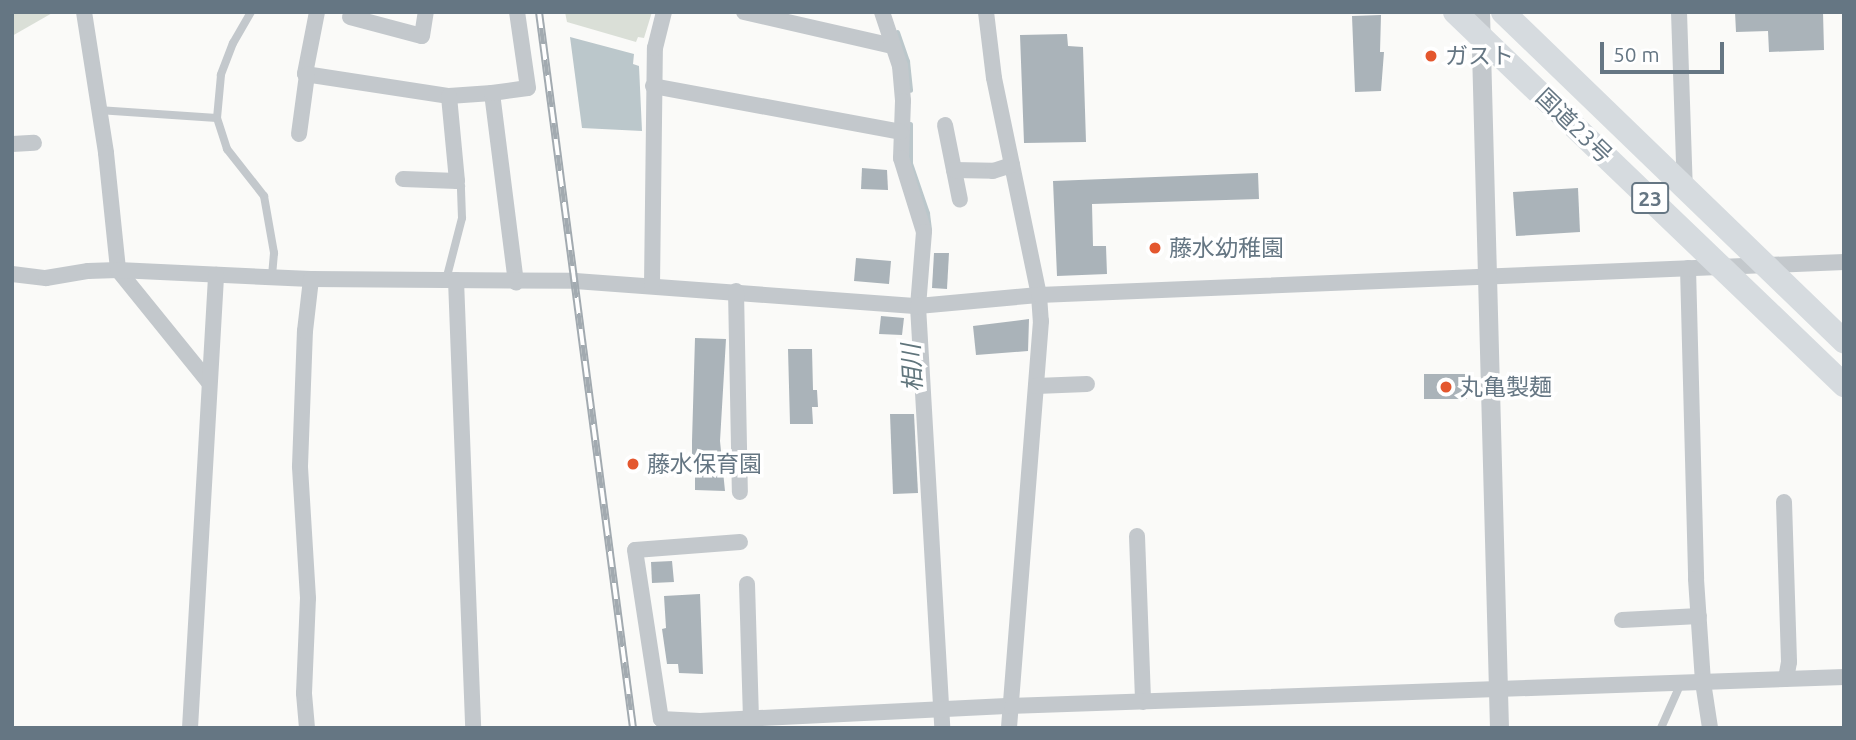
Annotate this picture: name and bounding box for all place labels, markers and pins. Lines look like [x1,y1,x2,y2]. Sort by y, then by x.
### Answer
place label: ガスト [1445,42,1514,70]
marker: ガスト [1423,48,1439,64]
place label: 藤水幼稚園 [1169,234,1284,262]
marker: 藤水幼稚園 [1147,240,1163,256]
place label: 丸亀製麺 [1460,373,1552,401]
marker: 丸亀製麺 [1438,379,1454,395]
place label: 藤水保育園 [647,450,762,478]
marker: 藤水保育園 [625,456,641,472]

